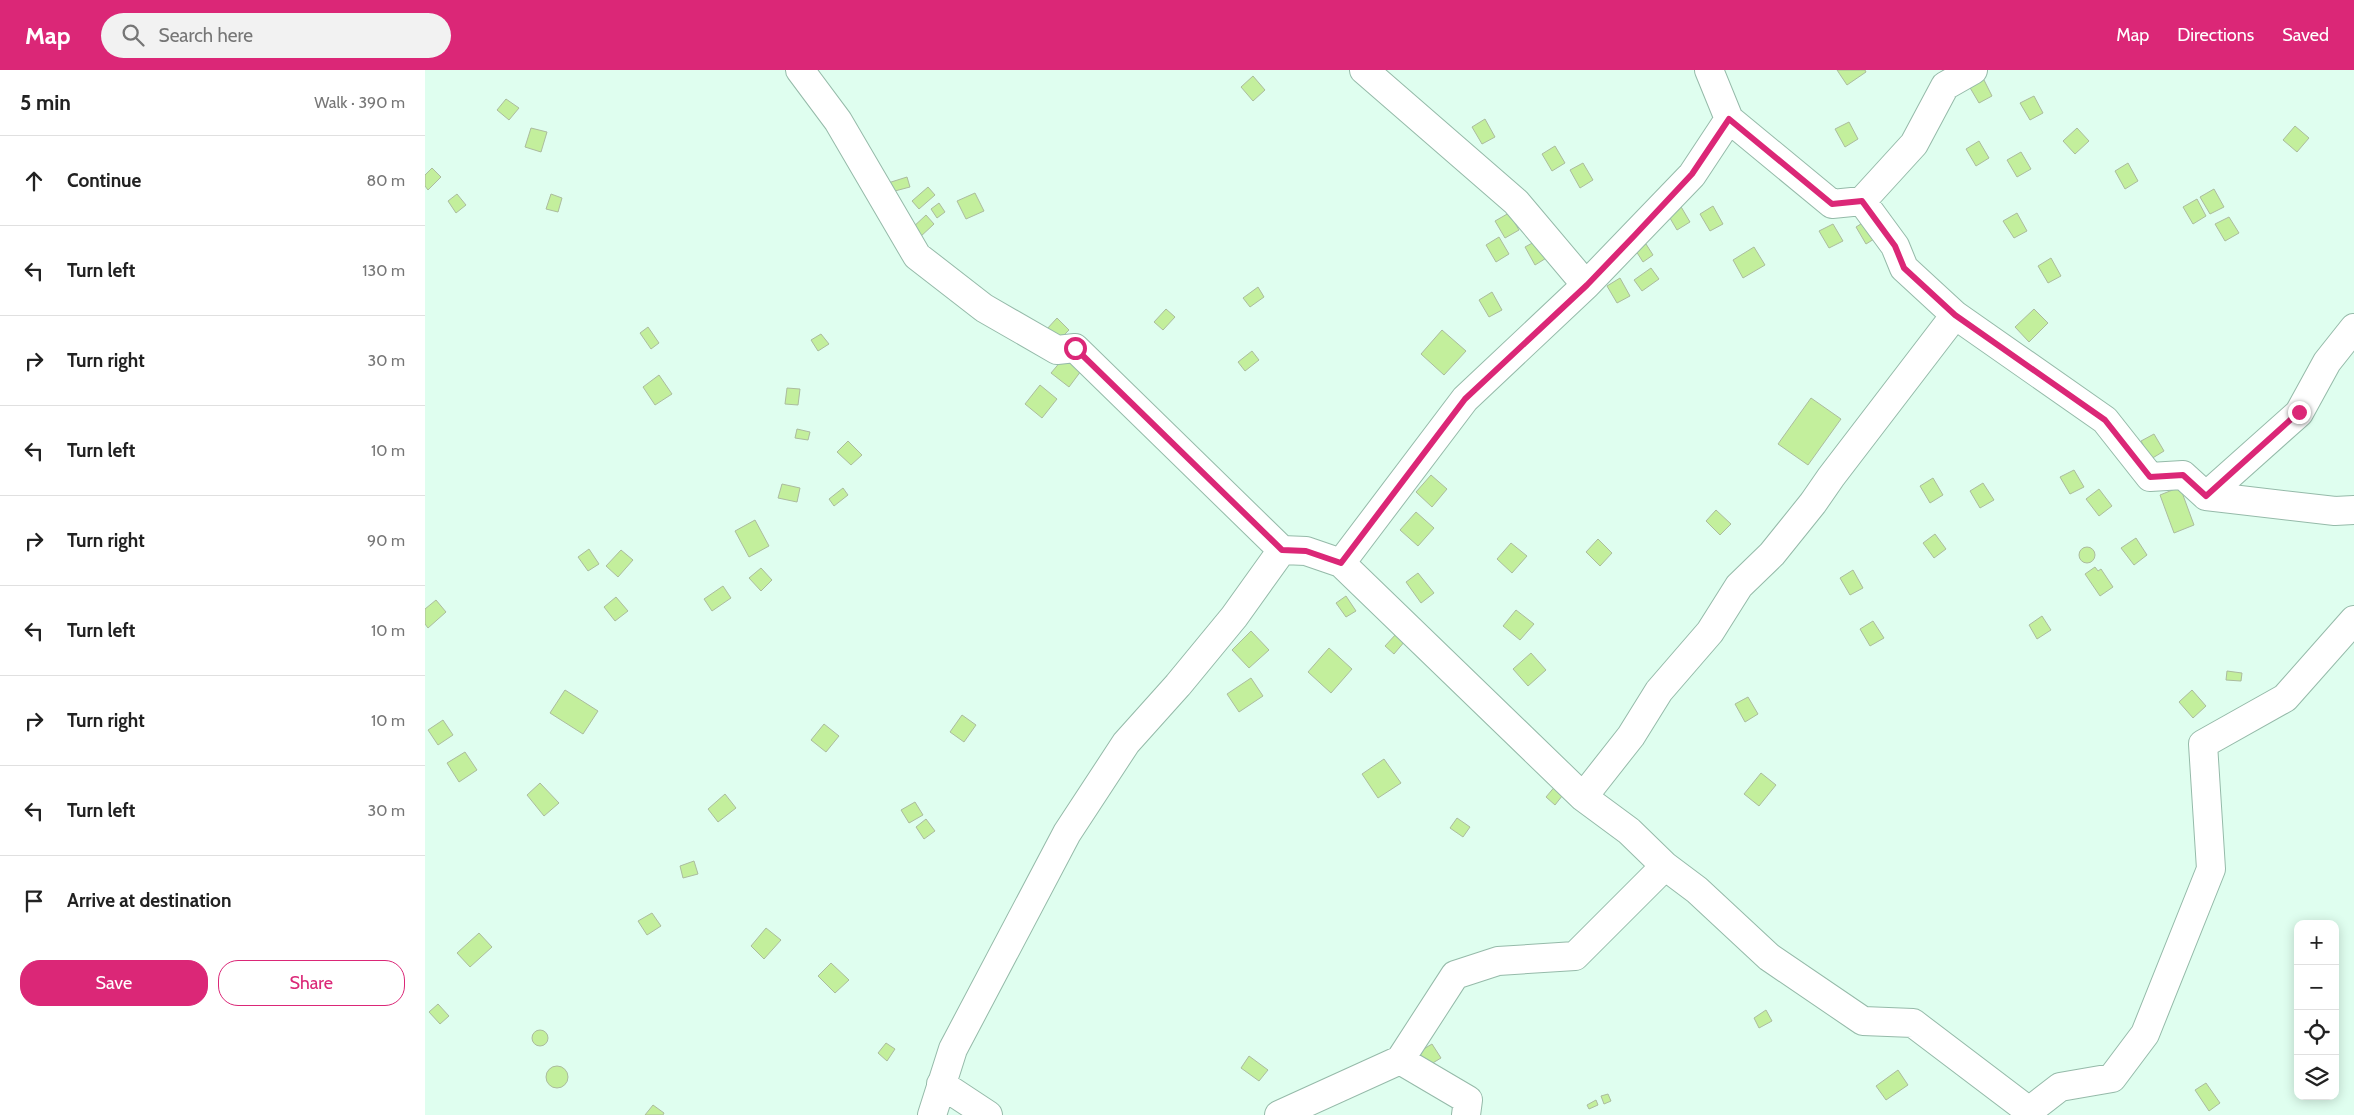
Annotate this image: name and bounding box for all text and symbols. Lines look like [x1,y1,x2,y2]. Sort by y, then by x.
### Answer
search box [101,13,451,58]
text: Map [25,21,71,50]
icon: search [119,21,147,49]
text: Search here [159,24,253,47]
text: Map [2116,24,2149,46]
text: Directions [2177,24,2254,46]
text: Saved [2282,24,2329,46]
text: 5 min [20,90,71,115]
text: Walk · 390 m [314,93,405,112]
icon: ahead [20,167,48,195]
text: Continue [67,169,141,192]
text: 80 m [367,171,405,190]
icon: left [20,257,48,285]
text: Turn left [67,259,135,282]
text: 130 m [362,261,405,280]
route start [1064,337,1087,360]
icon: right [20,347,48,375]
text: Turn right [67,349,145,372]
text: 30 m [368,351,405,370]
route end [2288,401,2311,424]
icon: left [20,437,48,465]
text: Turn left [67,439,135,462]
text: 10 m [371,441,405,460]
icon: right [20,527,48,555]
text: Turn right [67,529,145,552]
text: 90 m [367,531,405,550]
icon: left [20,617,48,645]
text: Turn left [67,619,135,642]
text: 10 m [371,621,405,640]
icon: right [20,707,48,735]
text: Turn right [67,709,145,732]
text: 10 m [371,711,405,730]
icon: left [20,797,48,825]
text: Turn left [67,799,135,822]
text: 30 m [368,801,405,820]
icon: arrive [20,887,48,915]
text: Arrive at destination [67,889,231,912]
map controls [2294,920,2339,1100]
button: + [2294,920,2339,965]
button: Save [20,960,208,1006]
button: Share [218,960,405,1006]
button: − [2294,965,2339,1010]
button: locate [2294,1010,2339,1055]
button: layers [2294,1055,2339,1100]

